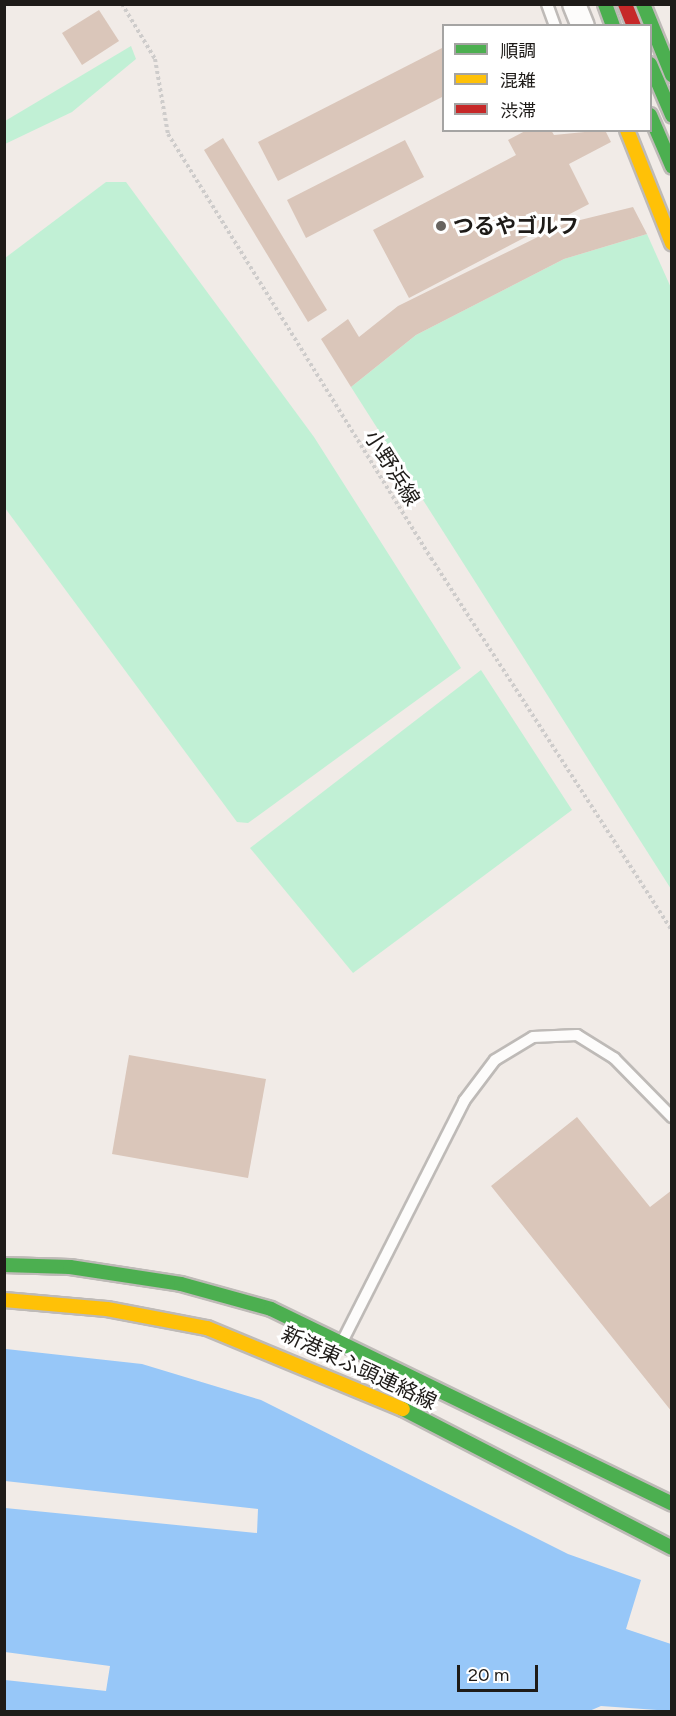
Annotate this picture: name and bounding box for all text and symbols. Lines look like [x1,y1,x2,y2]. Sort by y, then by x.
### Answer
legend [442,24,652,132]
text: 順調 [500,40,536,62]
text: 混雑 [500,70,536,92]
text: 渋滞 [500,100,536,122]
place label: つるやゴルフ [453,213,579,239]
marker: つるやゴルフ [434,219,448,233]
street label: 小野浜線 [359,426,425,510]
street label: 新港東ふ頭連絡線 [278,1321,440,1415]
scale bar [460,1653,541,1691]
text: 20 m [468,1664,509,1686]

